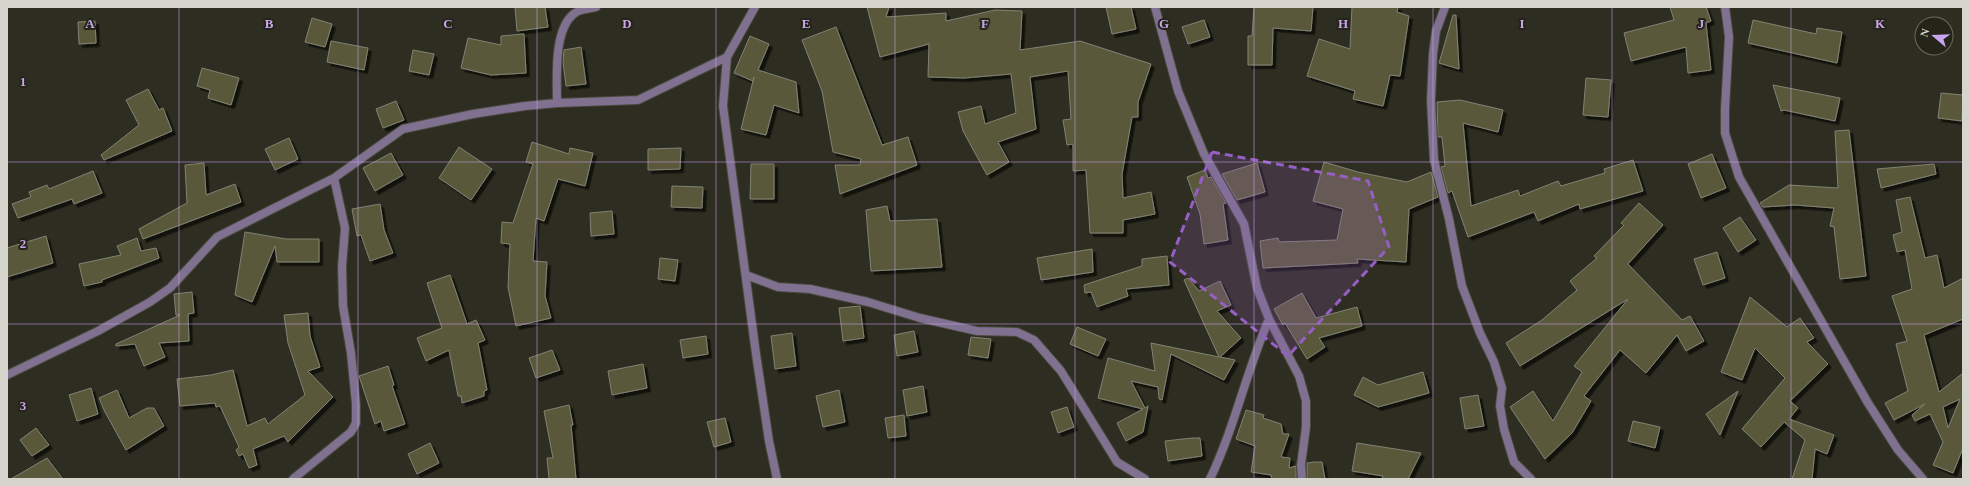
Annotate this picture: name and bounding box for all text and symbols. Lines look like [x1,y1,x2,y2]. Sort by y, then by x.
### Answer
text: A [85,16,95,31]
text: B [265,16,274,31]
text: C [443,16,453,31]
text: D [622,16,632,31]
text: E [802,16,810,31]
text: F [981,16,989,31]
text: G [1159,16,1169,31]
text: H [1338,16,1348,31]
text: I [1519,16,1525,31]
text: J [1698,16,1705,31]
text: K [1875,16,1886,31]
north arrow [1914,16,1954,56]
text: N [1918,27,1932,38]
text: 1 [20,74,26,89]
text: 2 [20,236,26,251]
text: 3 [20,398,27,413]

